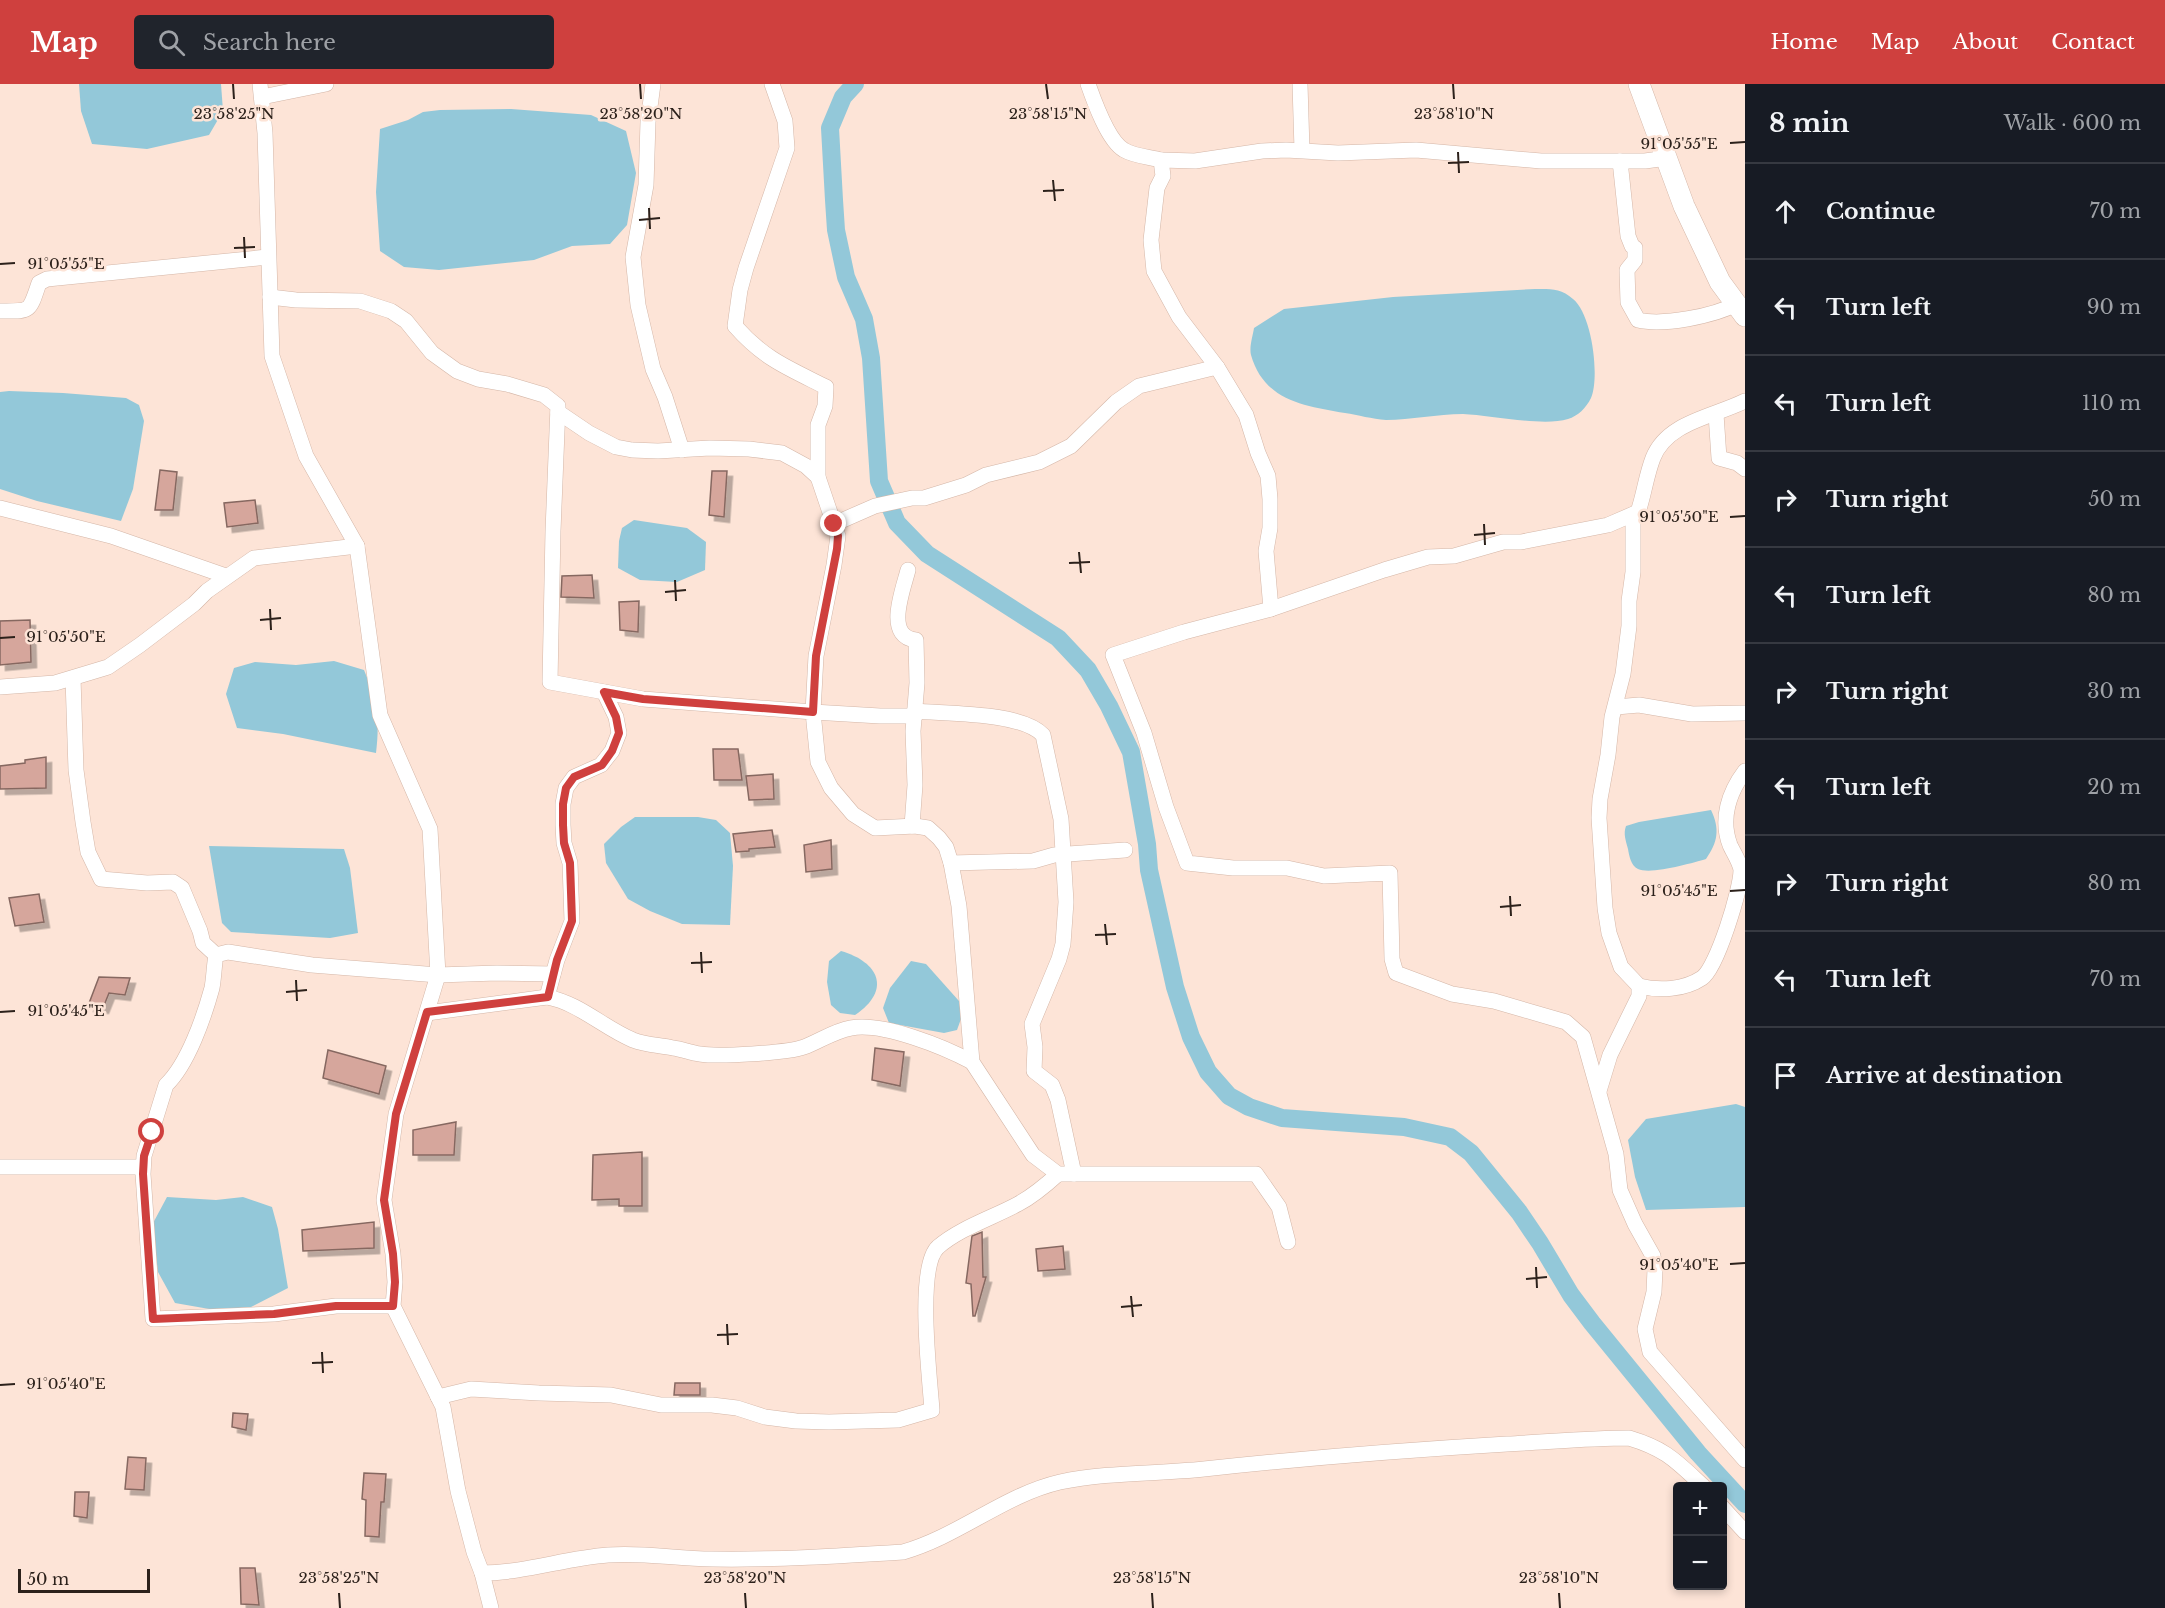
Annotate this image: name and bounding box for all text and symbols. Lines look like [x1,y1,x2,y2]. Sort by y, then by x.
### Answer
search box [134,15,554,69]
text: Map [30,25,98,60]
icon: search [155,26,188,59]
text: Search here [203,29,336,56]
text: Home [1771,29,1838,55]
text: Map [1871,29,1919,55]
text: About [1952,29,2018,55]
text: Contact [2051,29,2135,55]
text: 23°58'25"N [194,104,275,123]
text: 23°58'20"N [599,104,683,123]
text: 23°58'15"N [1009,104,1087,123]
text: 23°58'10"N [1414,104,1494,123]
text: 8 min [1769,107,1849,139]
text: Walk · 600 m [2004,111,2141,135]
text: 91°05'55"E [1640,134,1718,153]
icon: ahead [1769,195,1802,228]
text: Continue [1826,198,1935,225]
text: 70 m [2089,199,2141,223]
text: 91°05'55"E [27,254,105,273]
icon: left [1769,291,1802,324]
text: Turn left [1826,294,1931,321]
text: 90 m [2087,295,2141,319]
icon: left [1769,387,1802,420]
text: Turn left [1826,390,1931,417]
text: 110 m [2082,391,2141,415]
icon: right [1769,483,1802,516]
text: Turn right [1826,486,1948,513]
text: 50 m [2088,487,2141,511]
text: 91°05'50"E [1639,507,1719,526]
route end [820,510,846,536]
icon: left [1769,579,1802,612]
text: Turn left [1826,582,1931,609]
text: 80 m [2087,583,2141,607]
text: 91°05'50"E [26,627,106,646]
icon: right [1769,675,1802,708]
text: Turn right [1826,678,1948,705]
text: 30 m [2087,679,2141,703]
icon: left [1769,771,1802,804]
text: Turn left [1826,774,1931,801]
text: 20 m [2087,775,2141,799]
icon: right [1769,867,1802,900]
text: Turn right [1826,870,1948,897]
text: 80 m [2087,871,2141,895]
text: 91°05'45"E [1640,881,1718,900]
icon: left [1769,963,1802,996]
text: Turn left [1826,966,1931,993]
text: 70 m [2089,967,2141,991]
text: 91°05'45"E [27,1001,105,1020]
icon: arrive [1769,1059,1802,1092]
text: Arrive at destination [1826,1062,2063,1089]
route start [138,1118,164,1144]
text: 91°05'40"E [1639,1255,1719,1274]
text: 91°05'40"E [26,1374,106,1393]
map controls [1673,1482,1727,1590]
button: + [1673,1482,1727,1536]
button: − [1673,1536,1727,1590]
scale bar [18,1566,150,1594]
text: 23°58'25"N [299,1568,380,1587]
text: 23°58'20"N [703,1568,787,1587]
text: 23°58'15"N [1113,1568,1191,1587]
text: 23°58'10"N [1519,1568,1599,1587]
text: 50 m [27,1569,69,1589]

